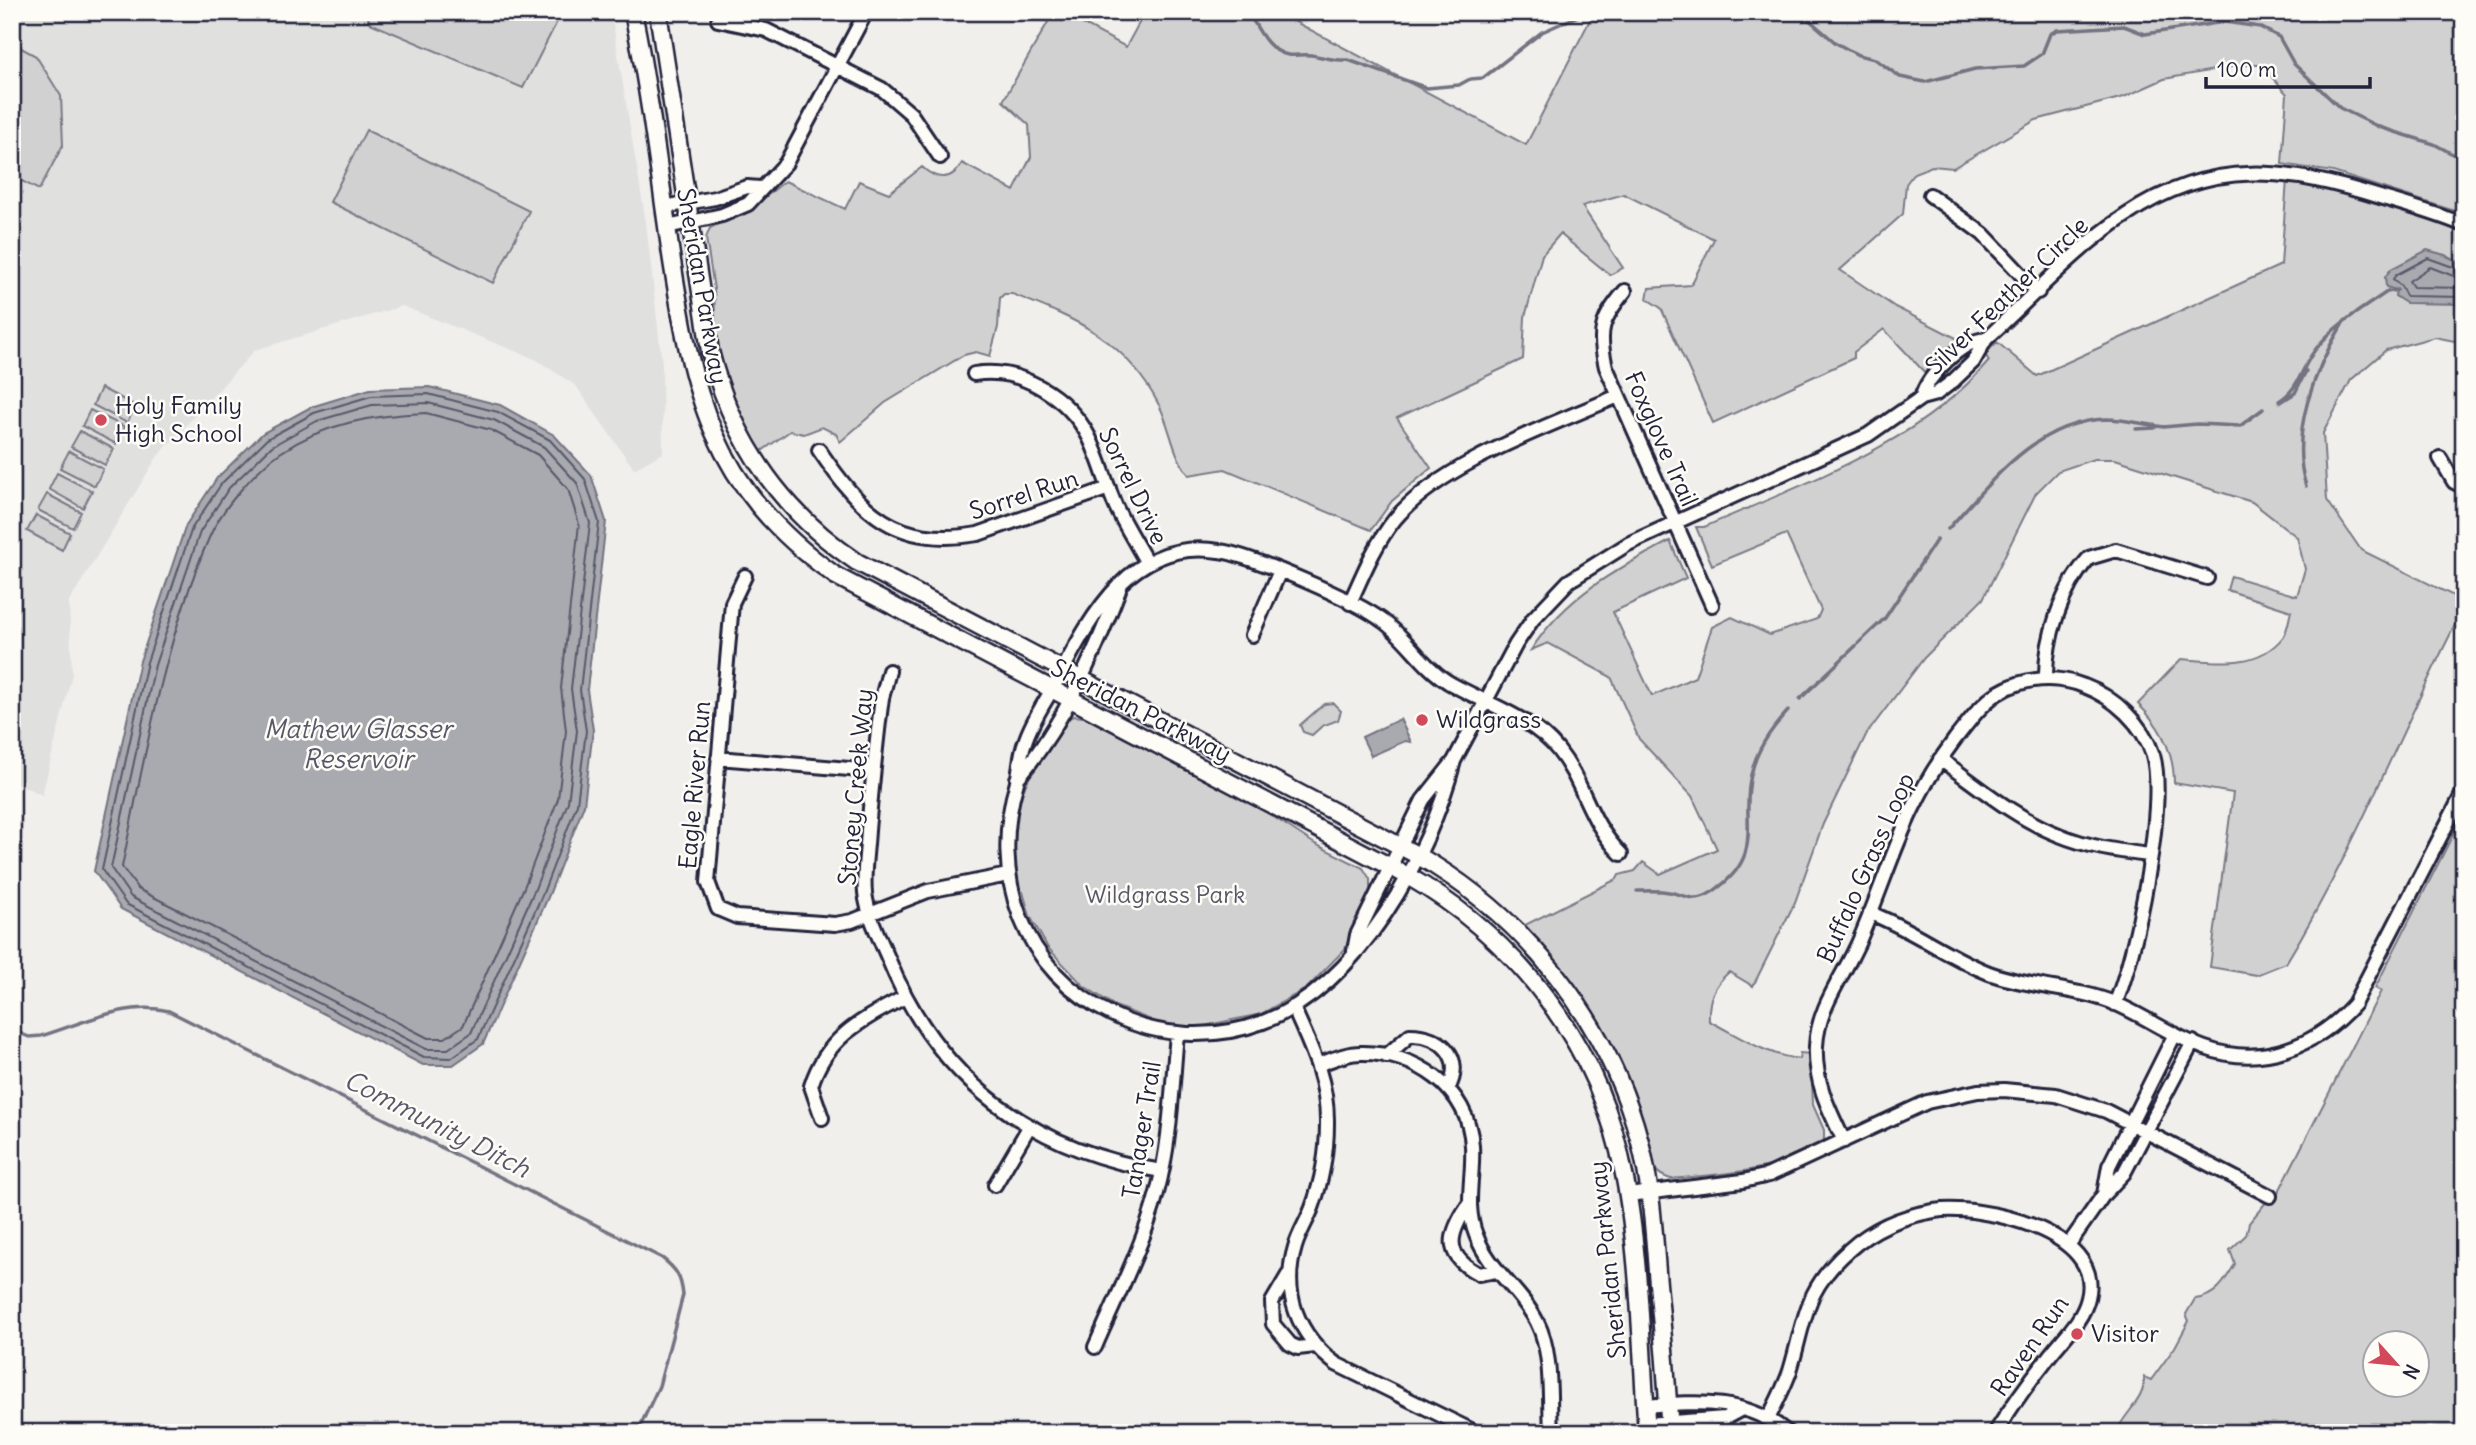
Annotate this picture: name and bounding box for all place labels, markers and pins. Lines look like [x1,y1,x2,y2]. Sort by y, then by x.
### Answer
place label: Holy Family High School [115,390,242,448]
marker: Holy Family High School [93,412,109,428]
place label: Wildgrass [1436,704,1541,734]
marker: Wildgrass [1414,712,1430,728]
place label: Visitor [2091,1318,2159,1348]
marker: Visitor [2069,1326,2085,1342]

